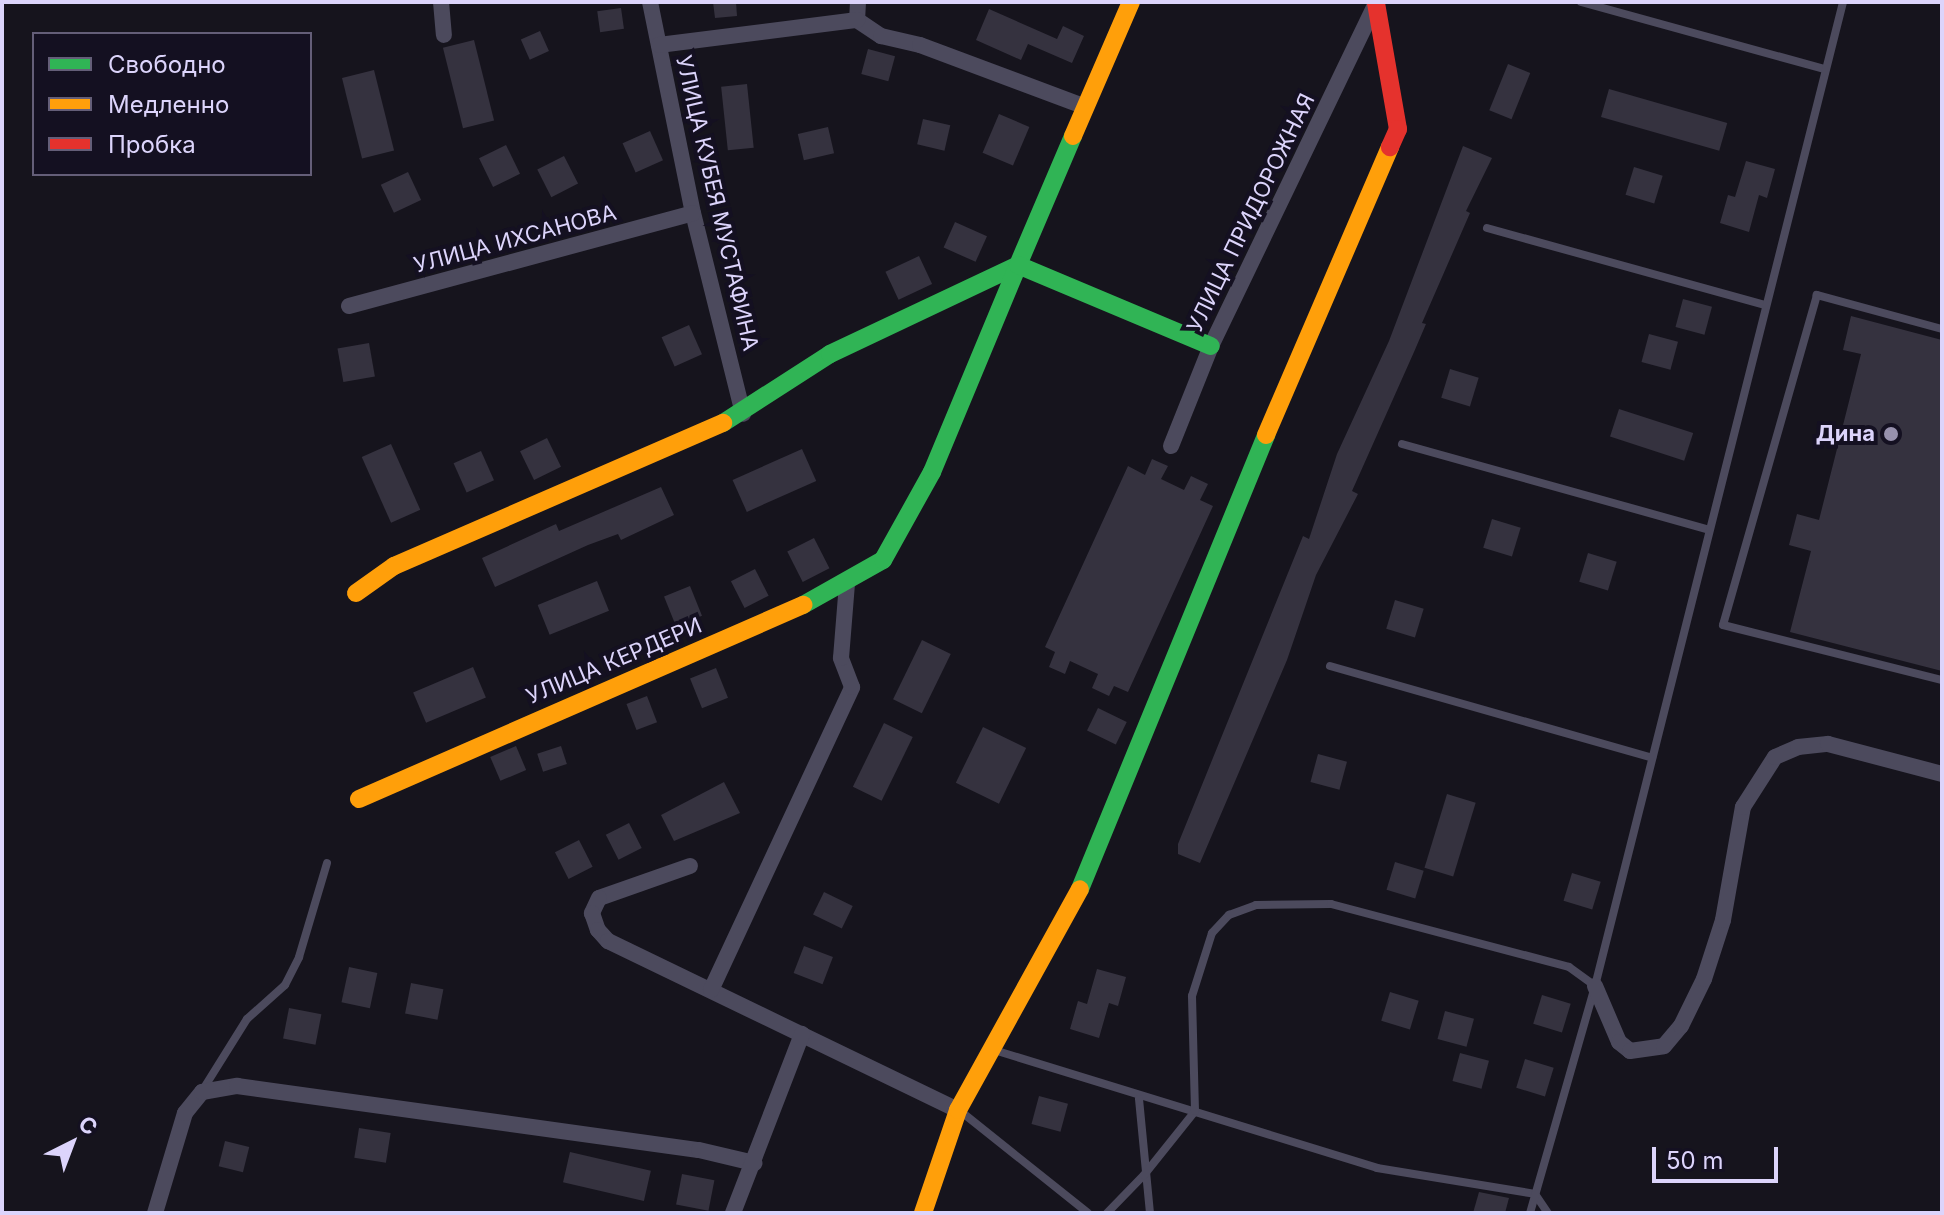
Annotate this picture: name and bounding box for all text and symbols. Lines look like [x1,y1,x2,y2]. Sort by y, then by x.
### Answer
legend [32,32,312,176]
text: Свободно [108,50,226,79]
street label: УЛИЦА КУБЕЯ МУСТАФИНА [670,53,764,353]
street label: УЛИЦА ПРИДОРОЖНАЯ [1182,89,1320,337]
text: Медленно [108,90,229,119]
text: Пробка [108,130,196,159]
street label: УЛИЦА ИХСАНОВА [411,199,619,279]
place label: Дина [1816,421,1875,447]
marker: Дина [1882,425,1900,443]
street label: УЛИЦА КЕРДЕРИ [522,612,706,710]
north arrow [32,1103,112,1183]
text: С [73,1110,103,1140]
scale bar [1656,1131,1782,1181]
text: 50 m [1666,1146,1724,1175]

